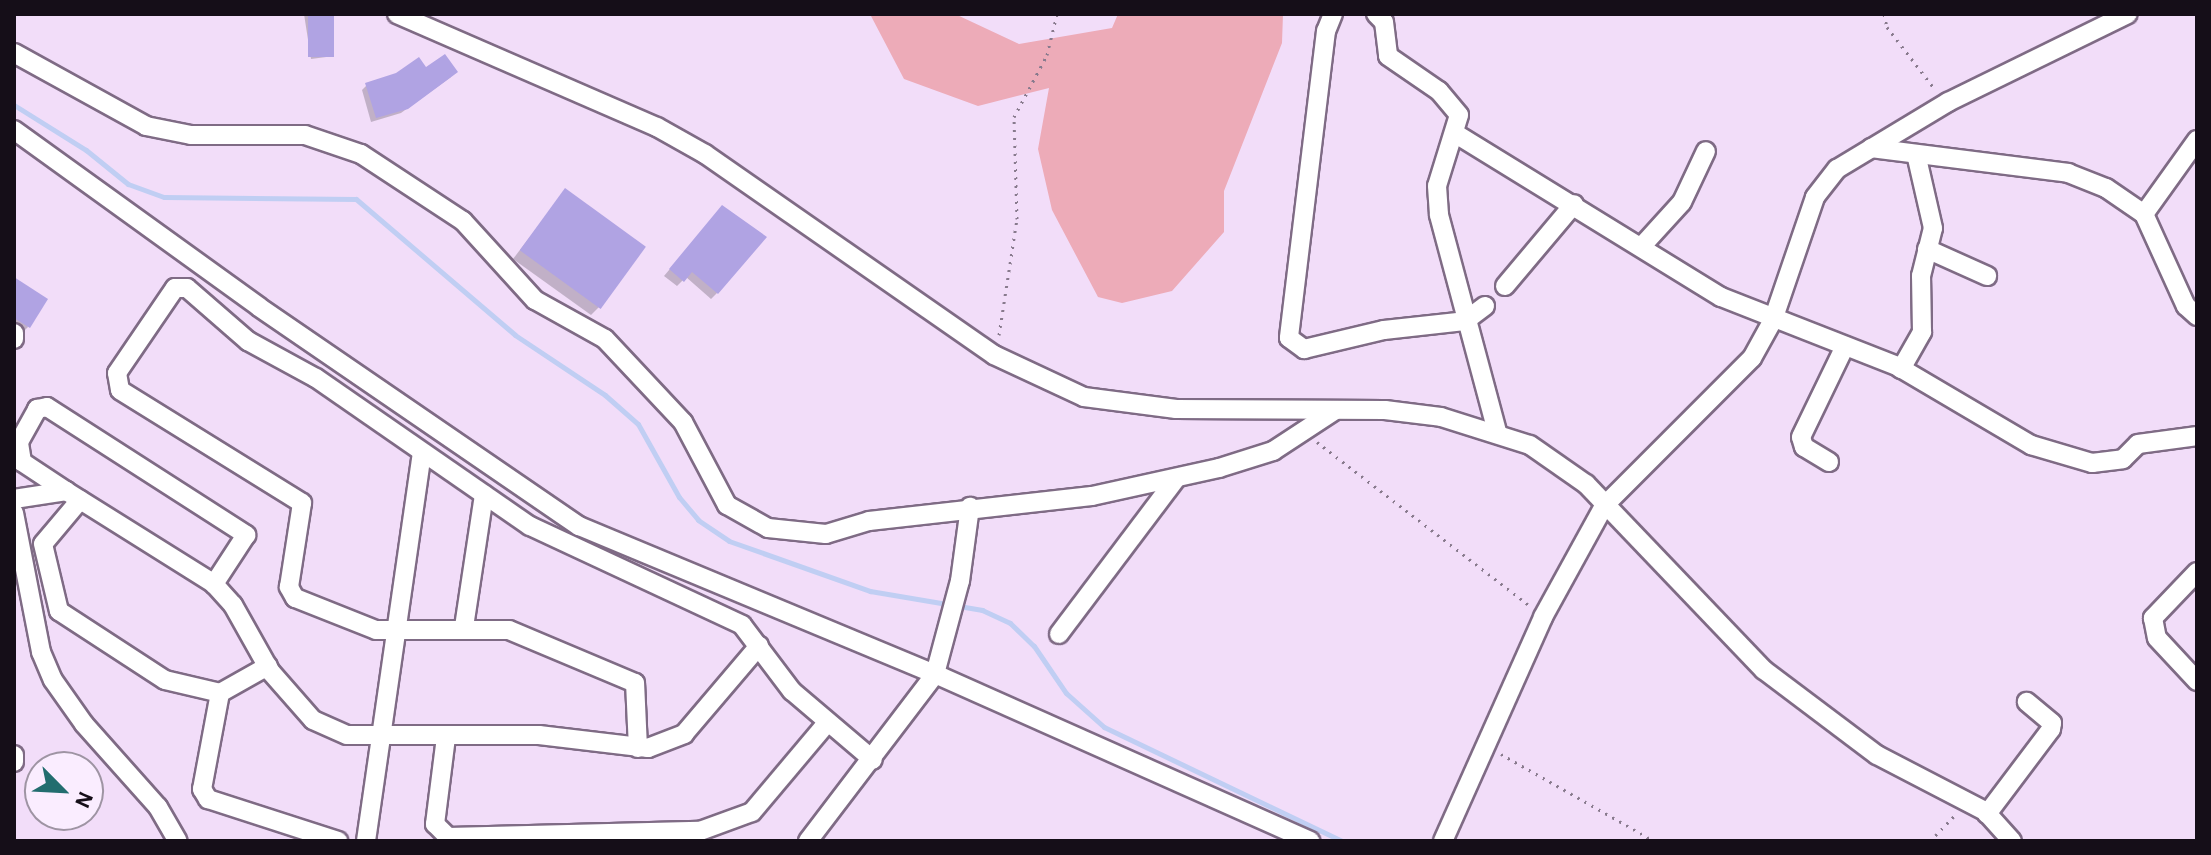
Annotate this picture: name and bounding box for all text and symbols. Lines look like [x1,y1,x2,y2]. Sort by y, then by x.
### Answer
north arrow [24,751,104,831]
text: N [71,788,97,811]

